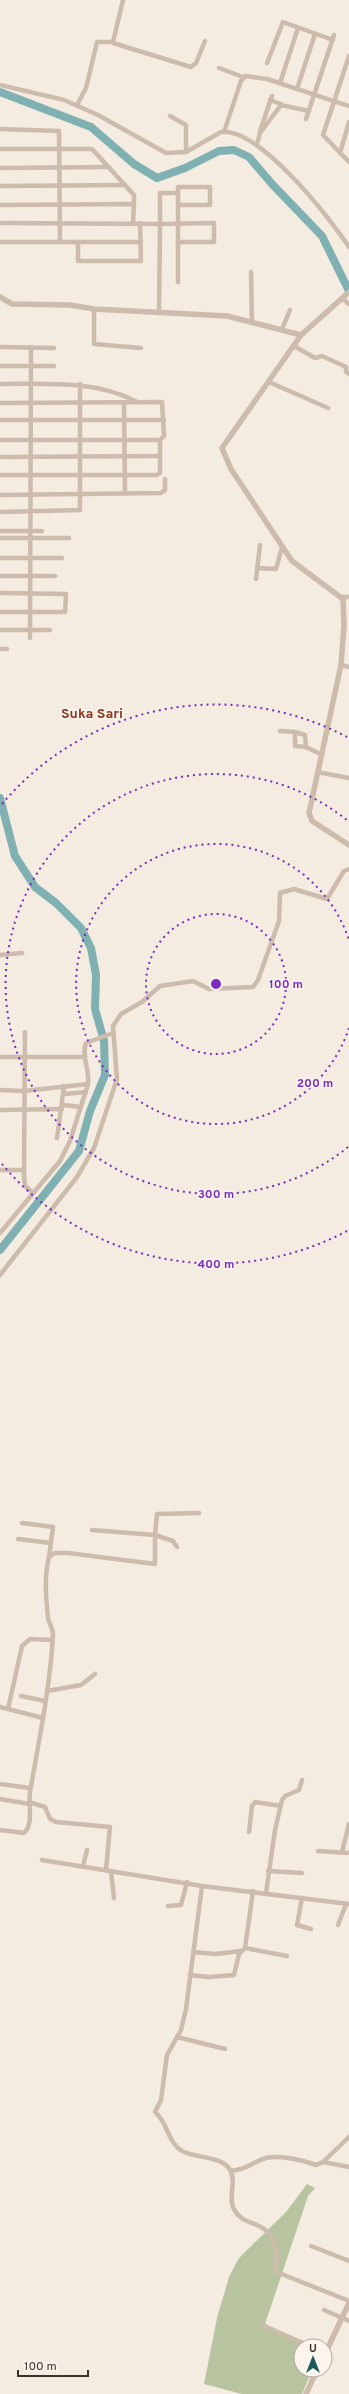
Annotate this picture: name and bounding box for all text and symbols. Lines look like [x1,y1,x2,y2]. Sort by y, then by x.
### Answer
district label: Suka Sari [61,706,123,723]
centre of rings [209,977,223,991]
text: 100 m [269,977,303,993]
text: 200 m [297,1076,333,1092]
text: 300 m [198,1187,234,1203]
text: 400 m [197,1257,235,1273]
north arrow [293,2338,333,2378]
text: U [309,2342,317,2356]
scale bar [18,2352,88,2378]
text: 100 m [24,2359,57,2375]

